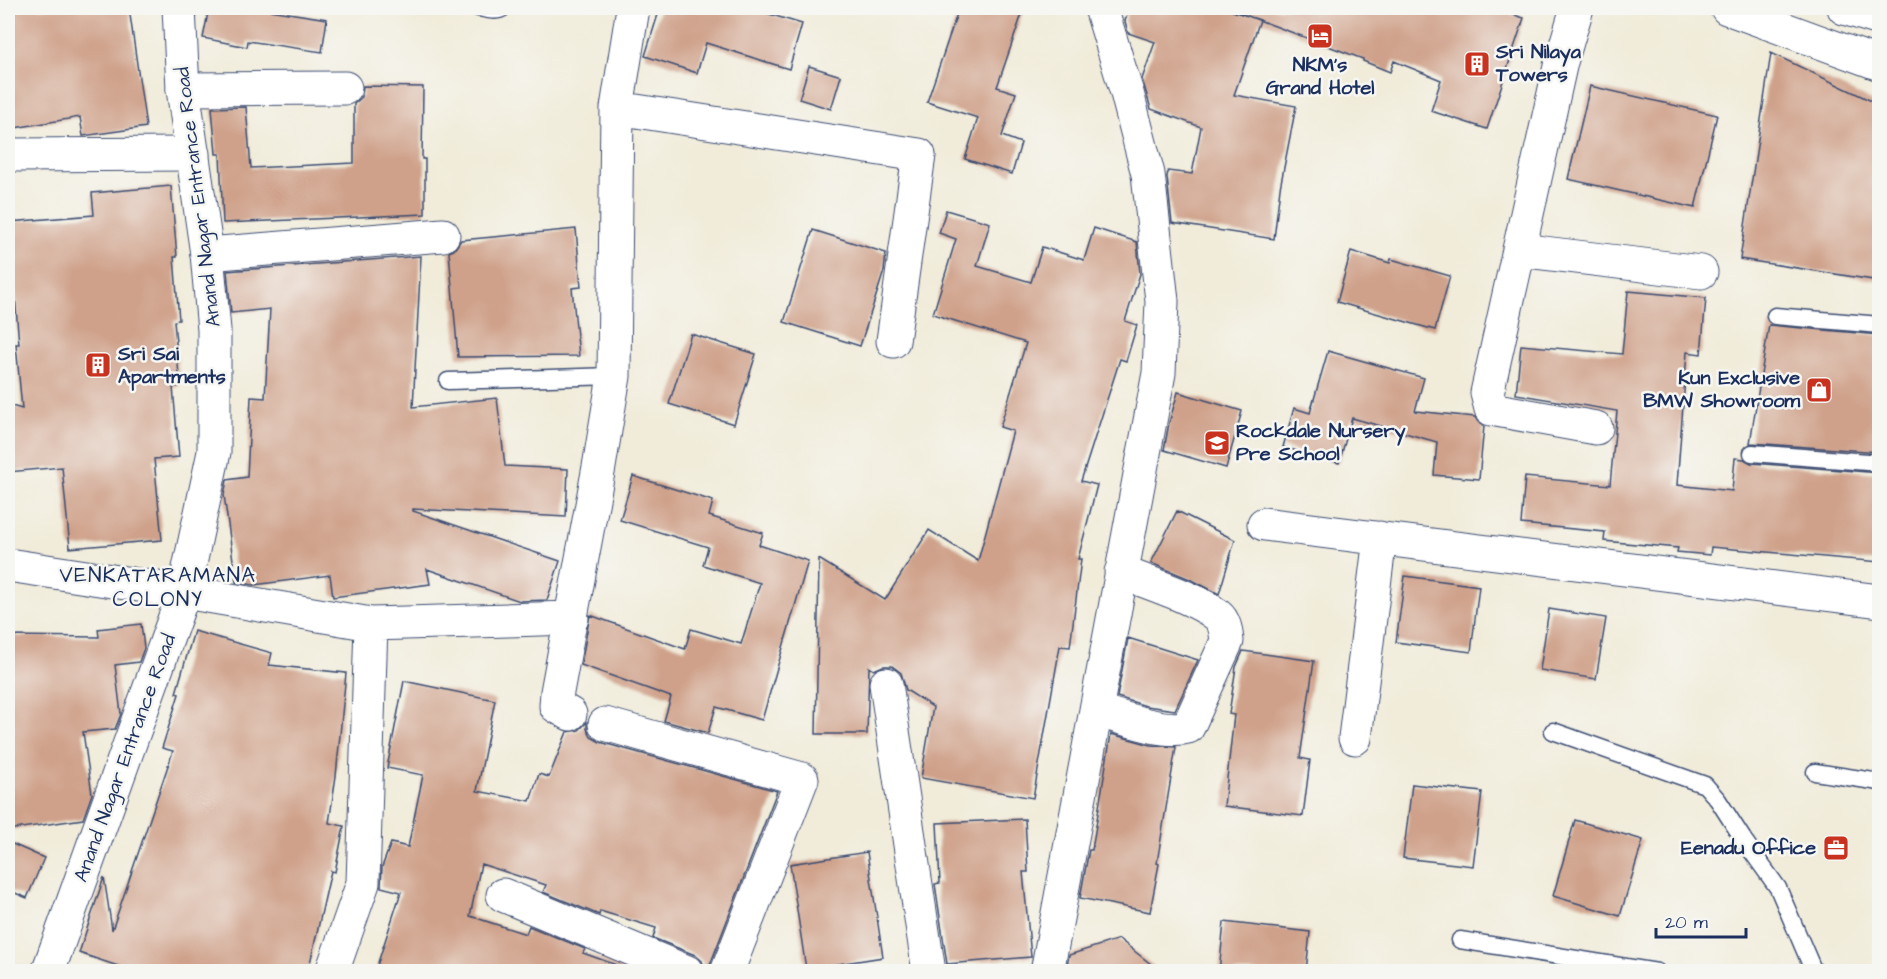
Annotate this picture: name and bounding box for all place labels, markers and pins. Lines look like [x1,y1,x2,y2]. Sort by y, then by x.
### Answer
hotel icon: NKM's Grand Hotel [1305,21,1335,51]
place label: Sri Nilaya Towers [1495,38,1582,89]
building icon: Sri Nilaya Towers [1462,49,1492,79]
place label: NKM's Grand Hotel [1266,51,1374,102]
place label: Sri Sai Apartments [117,340,226,391]
building icon: Sri Sai Apartments [83,350,113,380]
place label: Kun Exclusive BMW Showroom [1643,364,1800,415]
shop icon: Kun Exclusive BMW Showroom [1804,375,1834,405]
place label: Rockdale Nursery Pre School [1236,417,1405,468]
school or university icon: Rockdale Nursery Pre School [1202,428,1232,458]
office icon: Eenadu Office [1821,833,1851,863]
place label: Eenadu Office [1681,834,1816,862]

